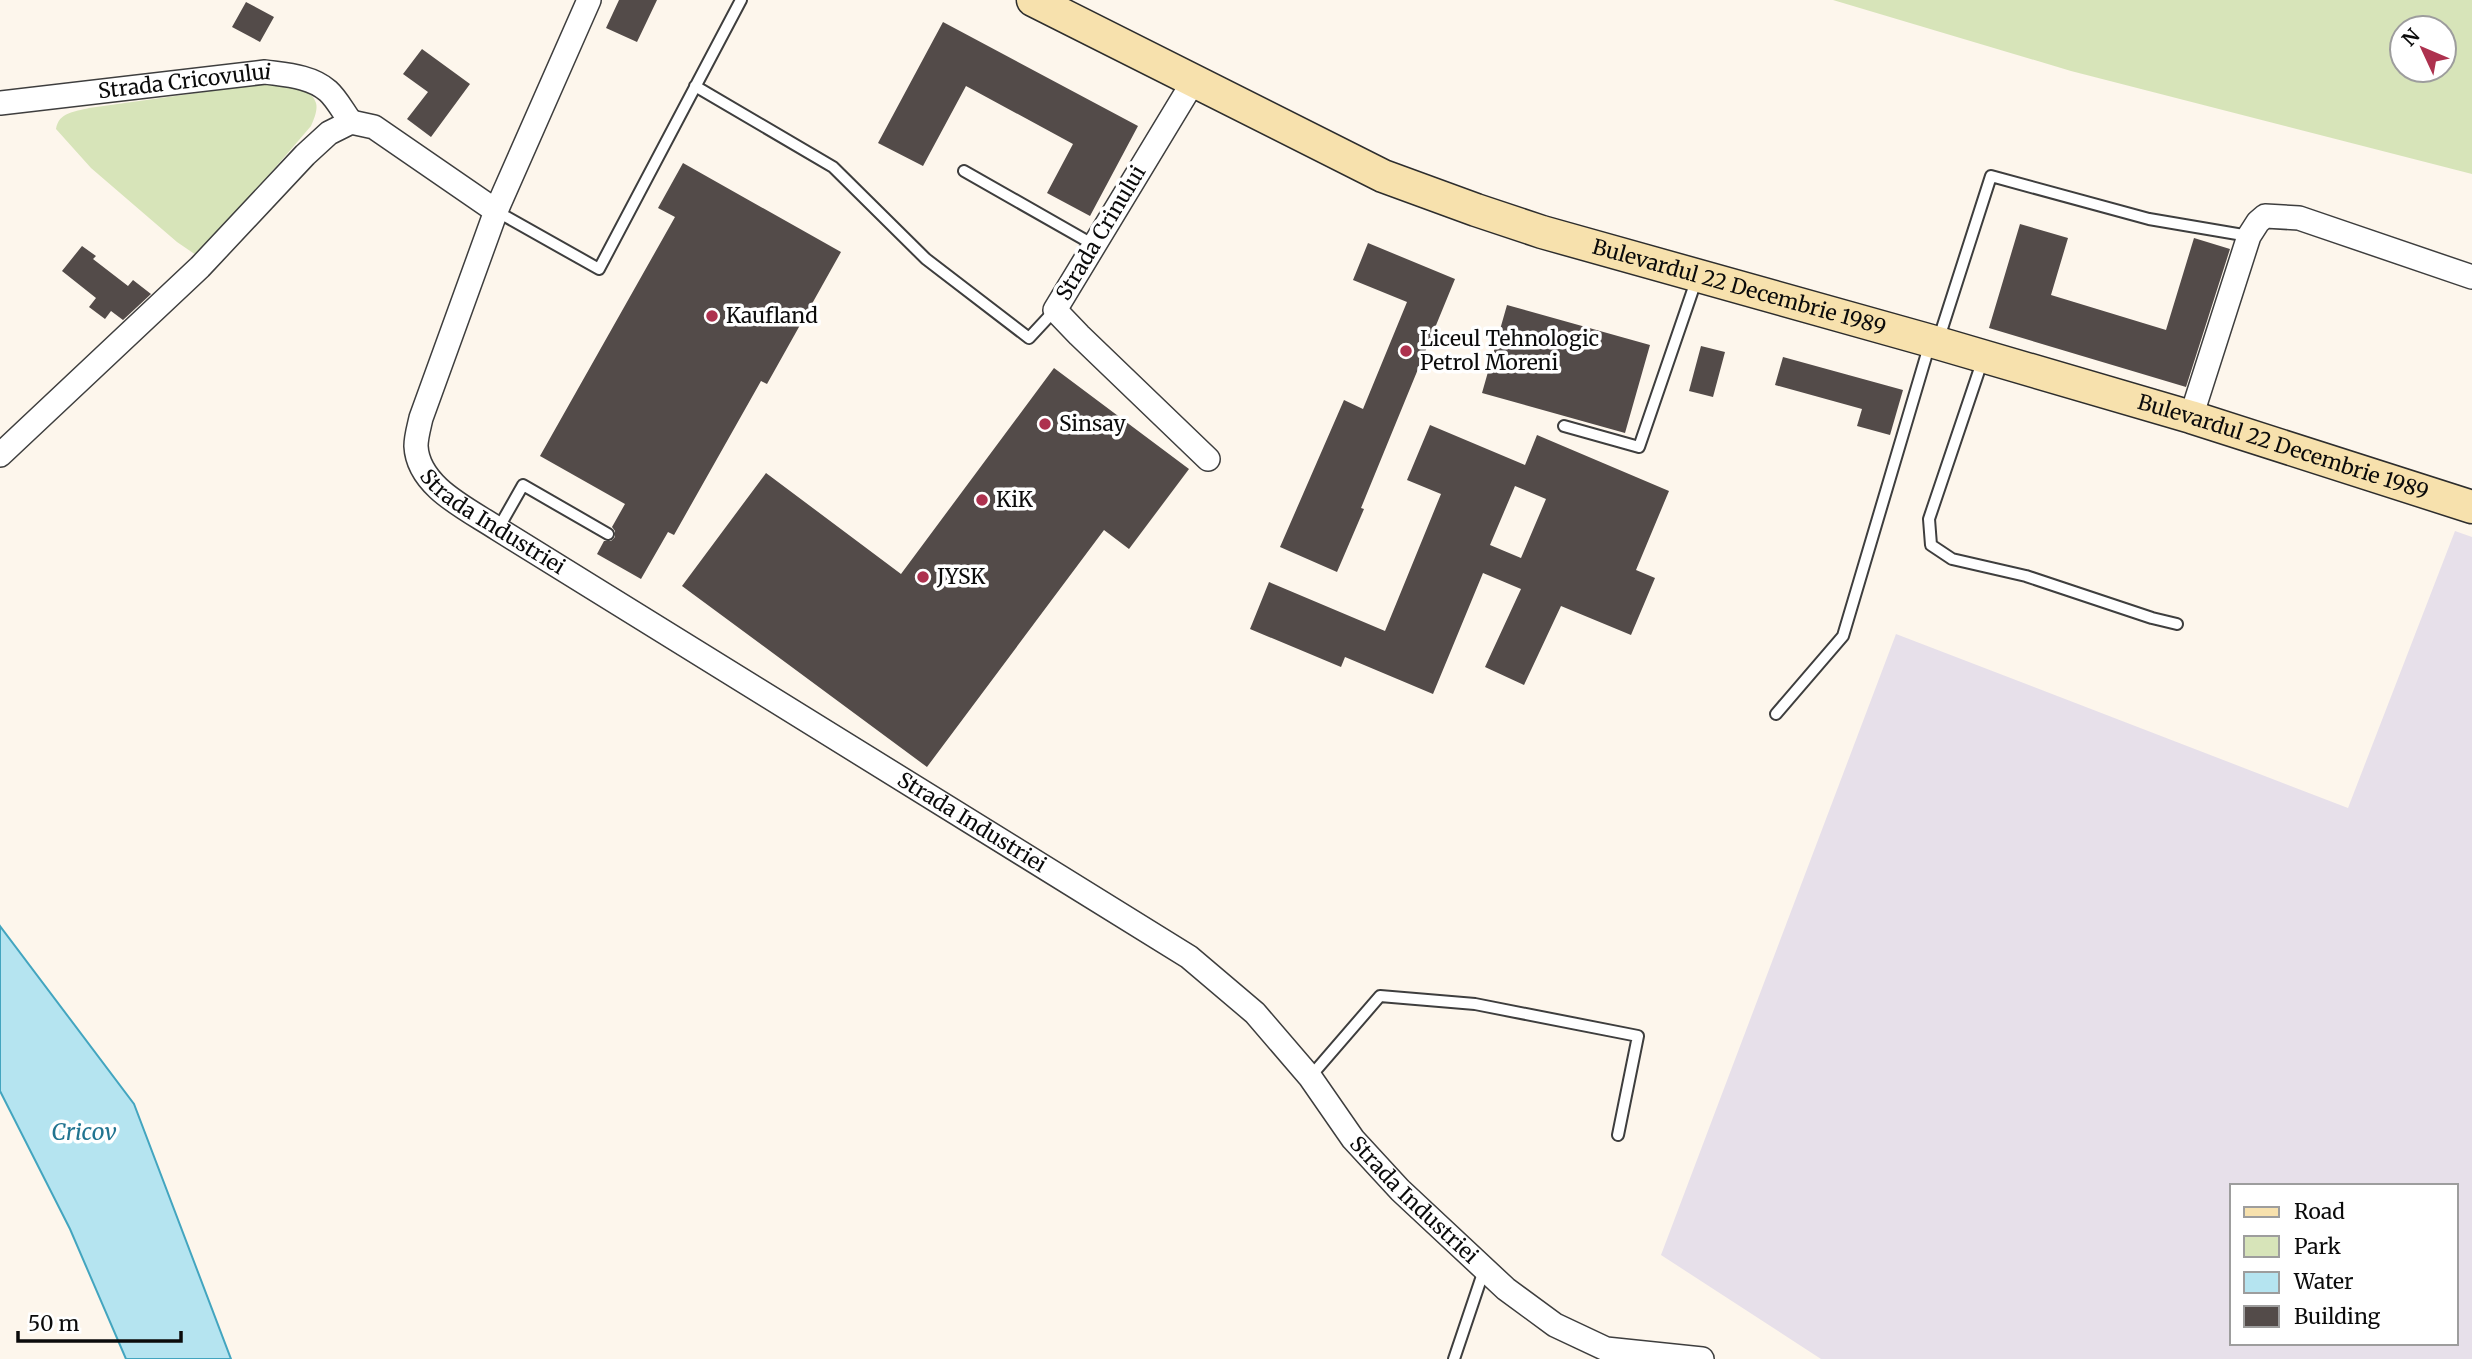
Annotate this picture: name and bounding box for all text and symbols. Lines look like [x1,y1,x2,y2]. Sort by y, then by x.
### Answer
north arrow [2388,14,2458,84]
text: N [2397,23,2425,51]
street label: Strada Cricovului [97,58,273,104]
street label: Strada Crinului [1050,160,1152,305]
street label: Bulevardul 22 Decembrie 1989 [1589,233,1889,341]
place label: Kaufland [726,302,818,329]
marker: Kaufland [704,308,720,324]
place label: Liceul Tehnologic Petrol Moreni [1420,325,1599,376]
marker: Liceul Tehnologic Petrol Moreni [1398,343,1414,359]
street label: Bulevardul 22 Decembrie 1989 [2135,388,2432,505]
place label: Sinsay [1059,410,1126,437]
marker: Sinsay [1037,416,1053,432]
street label: Strada Industriei [414,464,570,580]
place label: KiK [996,486,1034,513]
marker: KiK [974,492,990,508]
place label: JYSK [936,563,986,590]
marker: JYSK [915,569,931,585]
street label: Strada Industriei [893,766,1052,878]
water label: Cricov [51,1117,117,1146]
street label: Strada Industriei [1344,1130,1484,1269]
legend [2230,1184,2458,1345]
text: Road [2294,1198,2345,1225]
text: Park [2294,1233,2341,1260]
text: Water [2293,1268,2353,1295]
scale bar [18,1300,180,1344]
text: Building [2294,1303,2381,1330]
text: 50 m [28,1310,79,1337]

